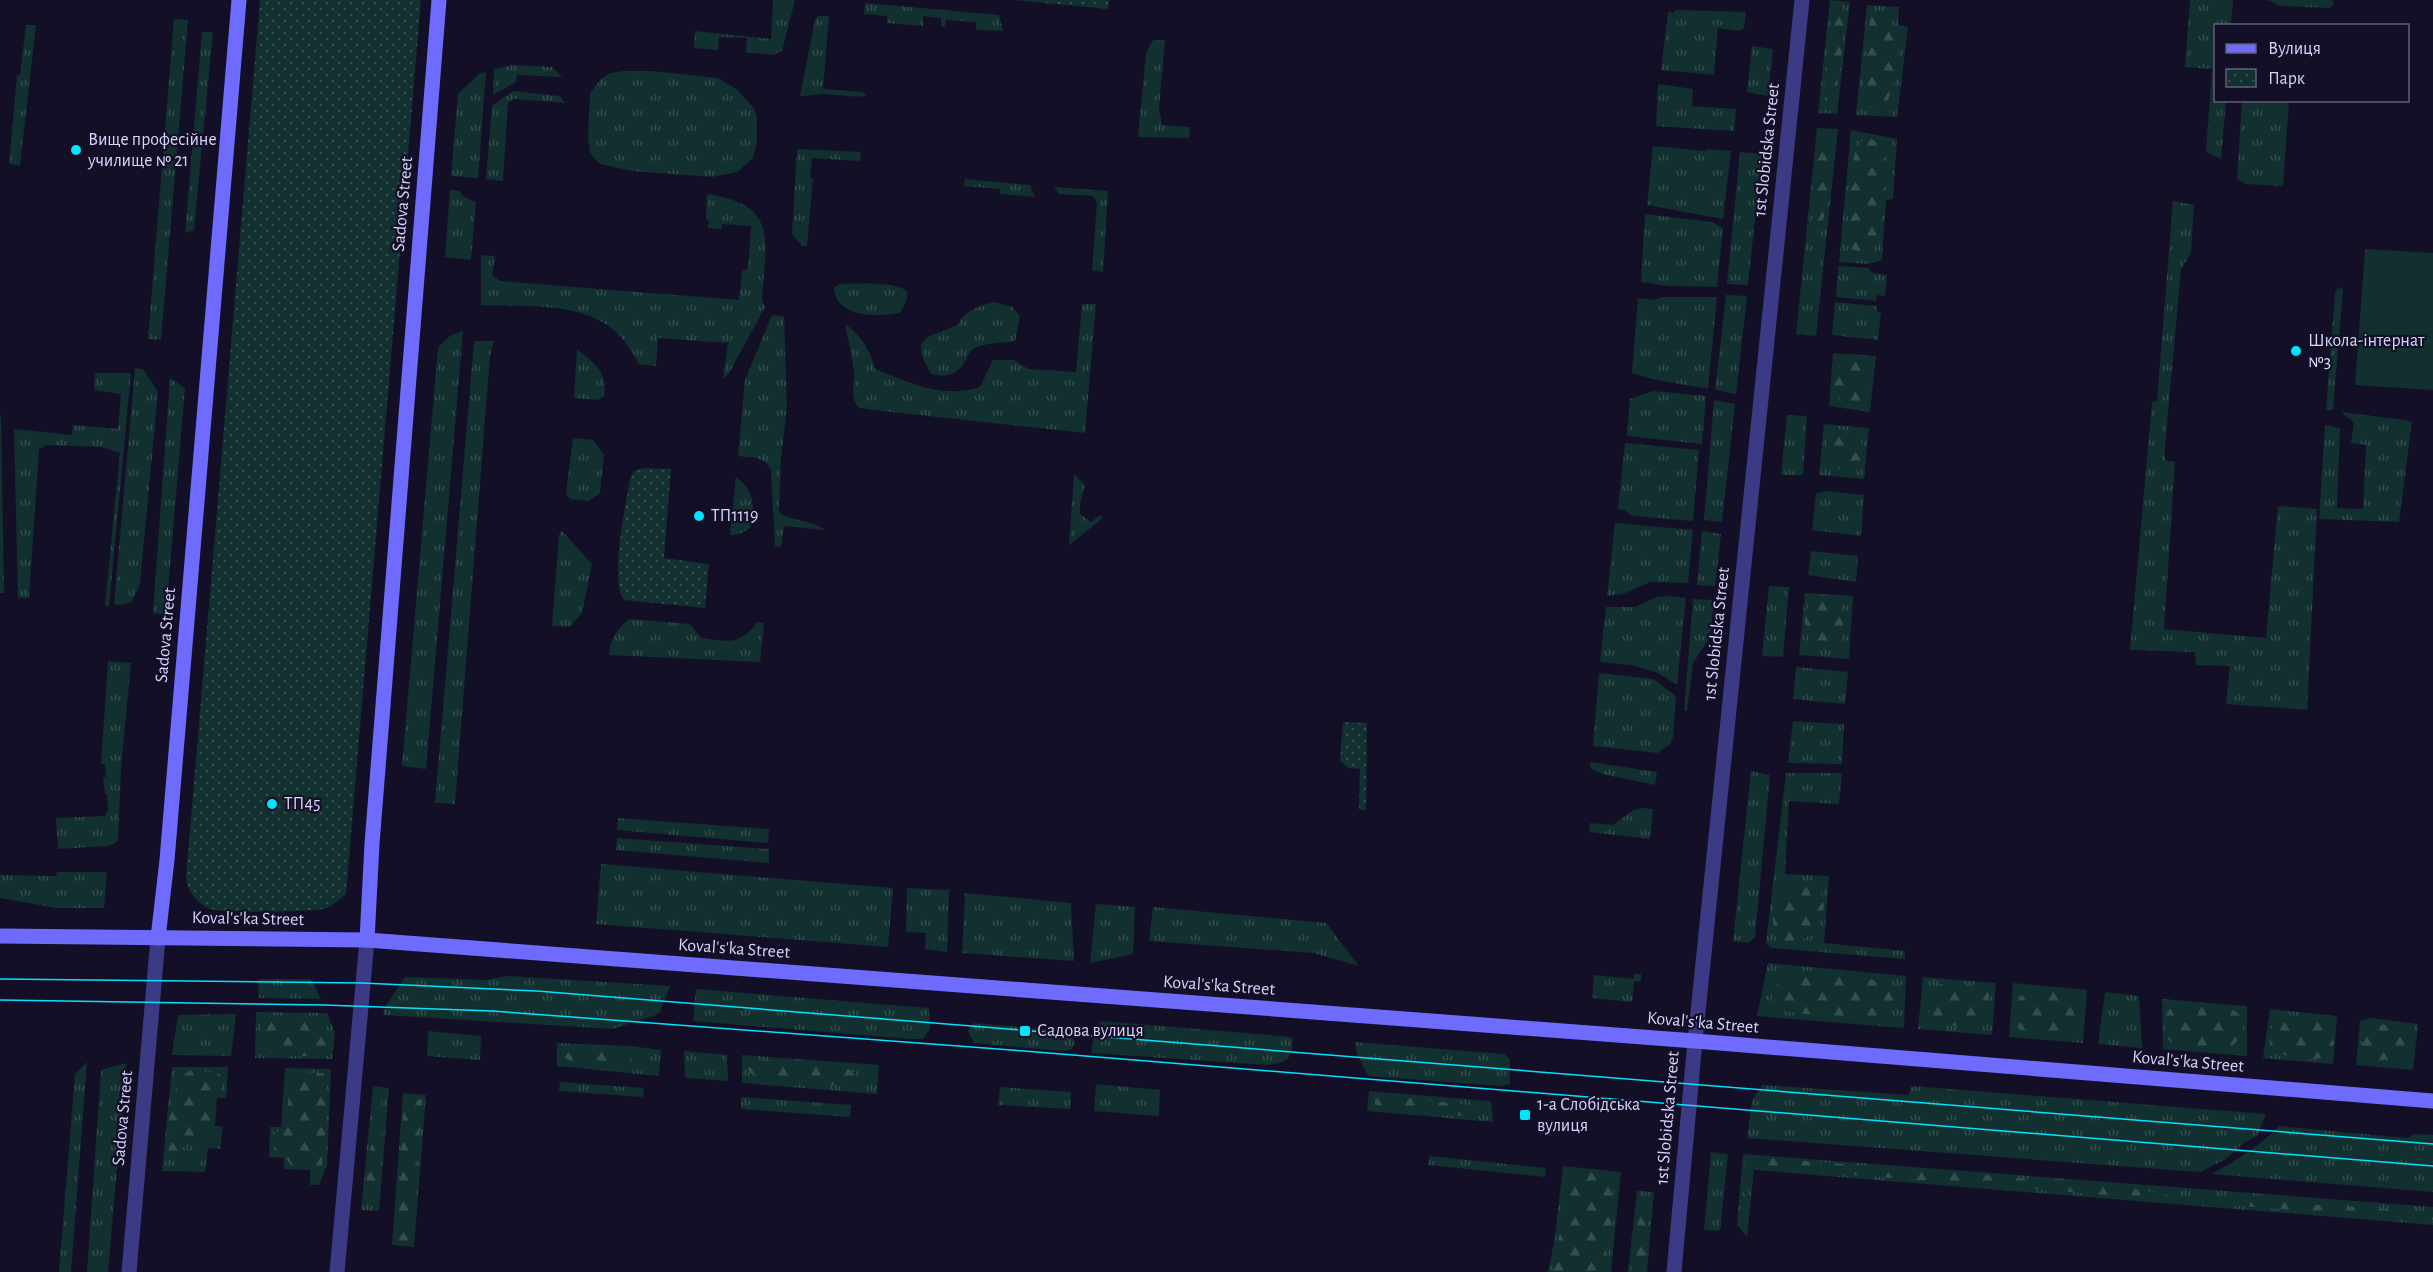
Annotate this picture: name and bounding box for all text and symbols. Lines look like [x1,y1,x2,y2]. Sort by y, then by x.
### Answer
legend [2214,24,2409,102]
text: Вулиця [2268,40,2321,58]
text: Парк [2268,70,2306,88]
street label: 1st Slobidska Street [1751,82,1783,218]
place label: Вище професійне училище № 21 [87,131,217,170]
marker: Вище професійне училище № 21 [69,143,83,157]
street label: Sadova Street [390,155,416,252]
place label: Школа-інтернат №3 [2308,332,2425,371]
marker: Школа-інтернат №3 [2289,344,2303,358]
place label: ТП1119 [711,507,758,525]
marker: ТП1119 [692,509,706,523]
street label: 1st Slobidska Street [1701,566,1733,702]
street label: Sadova Street [153,586,179,683]
place label: ТП45 [284,795,321,813]
marker: ТП45 [265,797,279,811]
street label: Koval's'ka Street [192,909,305,929]
street label: Koval's'ka Street [677,936,791,962]
street label: Koval's'ka Street [1162,973,1276,999]
street label: Koval's'ka Street [1646,1009,1760,1037]
place label: Садова вулиця [1037,1022,1144,1040]
marker: Садова вулиця [1018,1024,1032,1038]
street label: Koval's'ka Street [2131,1048,2245,1076]
street label: 1st Slobidska Street [1653,1050,1683,1186]
street label: Sadova Street [110,1069,136,1166]
place label: 1-а Слобідська вулиця [1537,1095,1640,1135]
marker: 1-а Слобідська вулиця [1518,1108,1532,1122]

